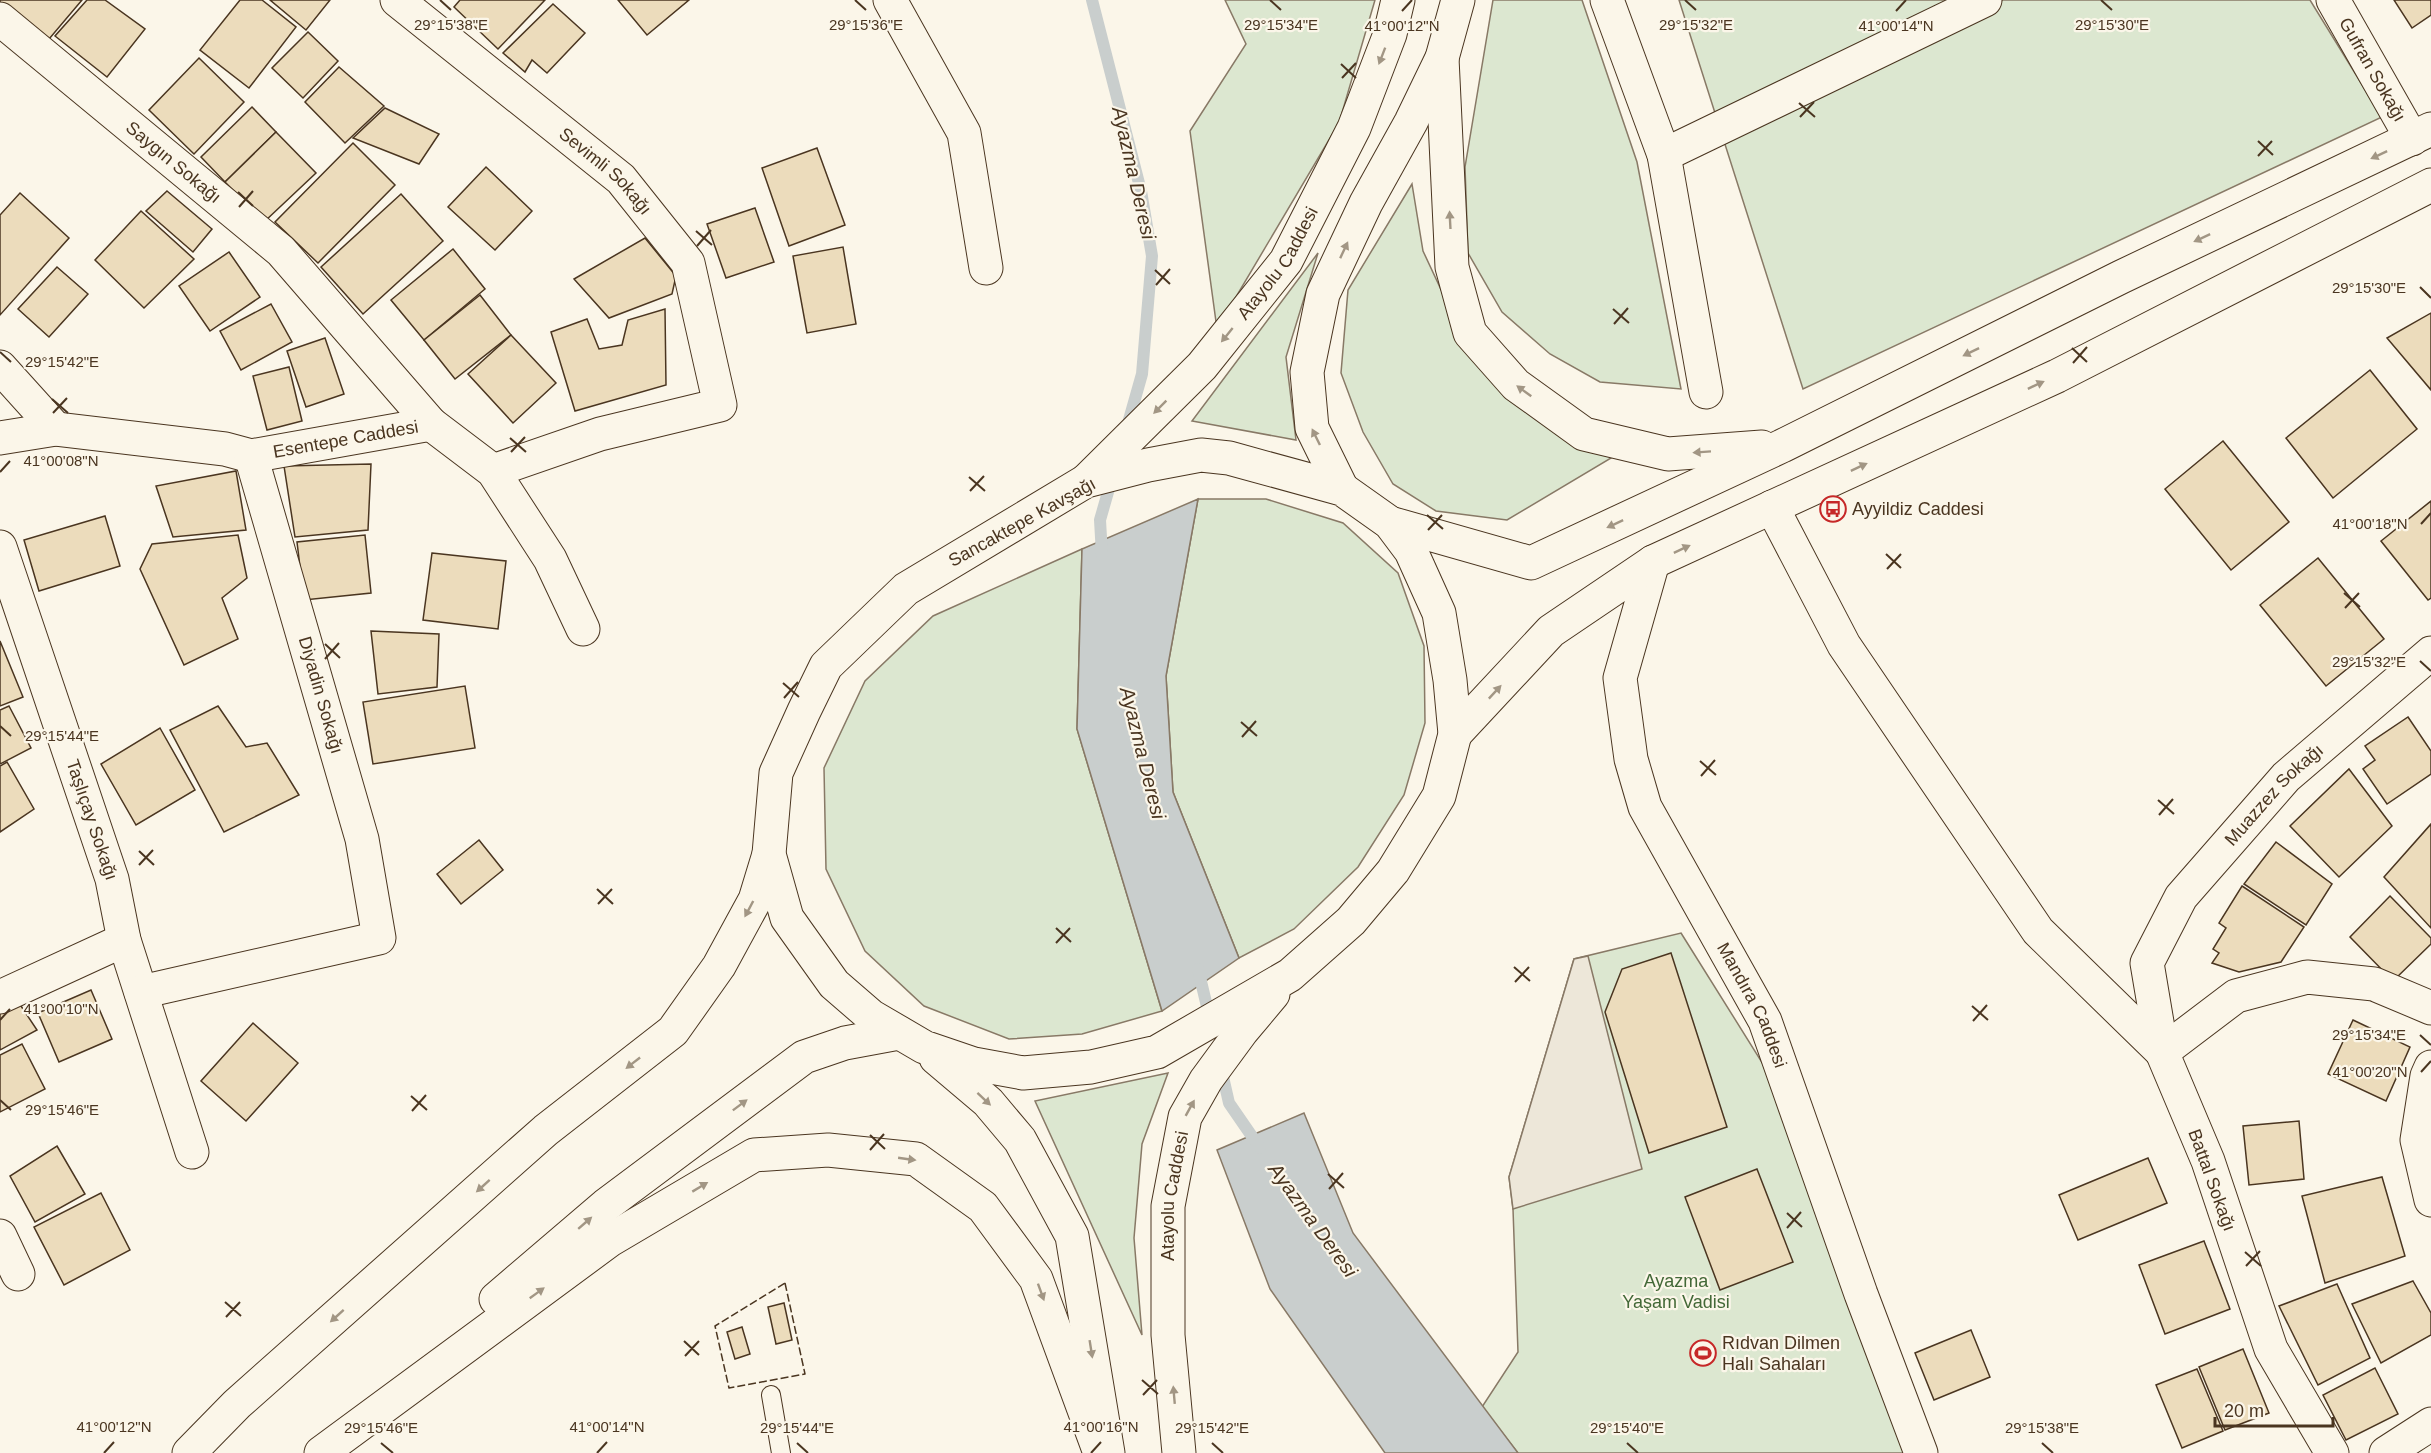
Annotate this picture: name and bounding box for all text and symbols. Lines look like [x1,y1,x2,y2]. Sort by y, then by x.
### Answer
street label: Gufran Sokağı [2335,14,2410,125]
text: 29°15'38"E [414,16,488,33]
text: 29°15'36"E [829,16,903,33]
text: 29°15'34"E [1244,16,1318,33]
text: 29°15'32"E [1659,16,1733,33]
text: 29°15'30"E [2075,16,2149,33]
text: 41°00'12"N [1364,17,1440,34]
text: 41°00'14"N [1858,17,1934,34]
one-way arrow [1376,47,1386,65]
water label: Ayazma Deresi [1108,104,1160,242]
street label: Saygın Sokağı [122,117,225,207]
street label: Sevimli Sokağı [555,124,656,219]
one-way arrow [2370,151,2387,160]
street label: Atayolu Caddesi [1233,204,1322,323]
one-way arrow [1445,210,1454,229]
one-way arrow [2194,234,2211,243]
one-way arrow [1339,240,1349,258]
text: 29°15'30"E [2332,279,2406,296]
one-way arrow [1221,327,1234,342]
one-way arrow [1962,347,1979,356]
text: 29°15'42"E [25,353,99,370]
one-way arrow [2027,381,2044,390]
one-way arrow [1516,385,1532,397]
one-way arrow [1154,400,1168,414]
street label: Esentepe Caddesi [271,416,420,462]
one-way arrow [1312,429,1321,446]
one-way arrow [1693,447,1712,456]
text: 41°00'08"N [23,452,99,469]
one-way arrow [1850,462,1868,472]
street label: Sancaktepe Kavşağı [945,473,1099,571]
bus stop icon: Ayyildiz Caddesi [1818,494,1848,524]
place label: Ayyildiz Caddesi [1852,499,1984,519]
text: 41°00'18"N [2332,515,2408,532]
one-way arrow [1606,519,1623,528]
one-way arrow [1673,544,1690,553]
street label: Diyadin Sokağı [295,634,347,756]
text: 29°15'32"E [2332,653,2406,670]
water label: Ayazma Deresi [1116,684,1170,822]
one-way arrow [1488,684,1502,699]
text: 29°15'44"E [25,727,99,744]
street label: Muazzez Sokağı [2221,740,2327,850]
street label: Taşlıçay Sokağı [62,757,122,883]
one-way arrow [744,901,754,918]
street label: Mandıra Caddesi [1713,939,1791,1070]
text: 41°00'10"N [23,1000,99,1017]
text: 29°15'34"E [2332,1026,2406,1043]
one-way arrow [625,1056,641,1069]
text: 41°00'20"N [2332,1063,2408,1080]
one-way arrow [976,1092,991,1106]
one-way arrow [731,1099,747,1111]
one-way arrow [1185,1099,1195,1116]
text: 29°15'46"E [25,1101,99,1118]
street label: Battal Sokağı [2184,1126,2240,1234]
street label: Atayolu Caddesi [1158,1129,1192,1261]
one-way arrow [898,1154,917,1163]
water label: Ayazma Deresi [1264,1158,1362,1282]
one-way arrow [475,1179,490,1193]
one-way arrow [692,1181,708,1192]
one-way arrow [577,1217,592,1230]
park label: Ayazma Yaşam Vadisi [1622,1271,1730,1312]
one-way arrow [1037,1283,1047,1301]
one-way arrow [530,1288,545,1300]
one-way arrow [330,1309,345,1322]
place label: Rıdvan Dilmen Halı Sahaları [1722,1333,1840,1374]
sports icon: Rıdvan Dilmen Halı Sahaları [1688,1338,1718,1368]
one-way arrow [1087,1340,1096,1359]
one-way arrow [1169,1385,1179,1404]
scale bar [2215,1390,2334,1428]
text: 20 m [2224,1401,2264,1421]
text: 41°00'12"N [76,1418,152,1435]
text: 41°00'14"N [569,1418,645,1435]
text: 41°00'16"N [1063,1418,1139,1435]
text: 29°15'46"E [344,1419,418,1436]
text: 29°15'44"E [760,1419,834,1436]
text: 29°15'42"E [1175,1419,1249,1436]
text: 29°15'40"E [1590,1419,1664,1436]
text: 29°15'38"E [2005,1419,2079,1436]

